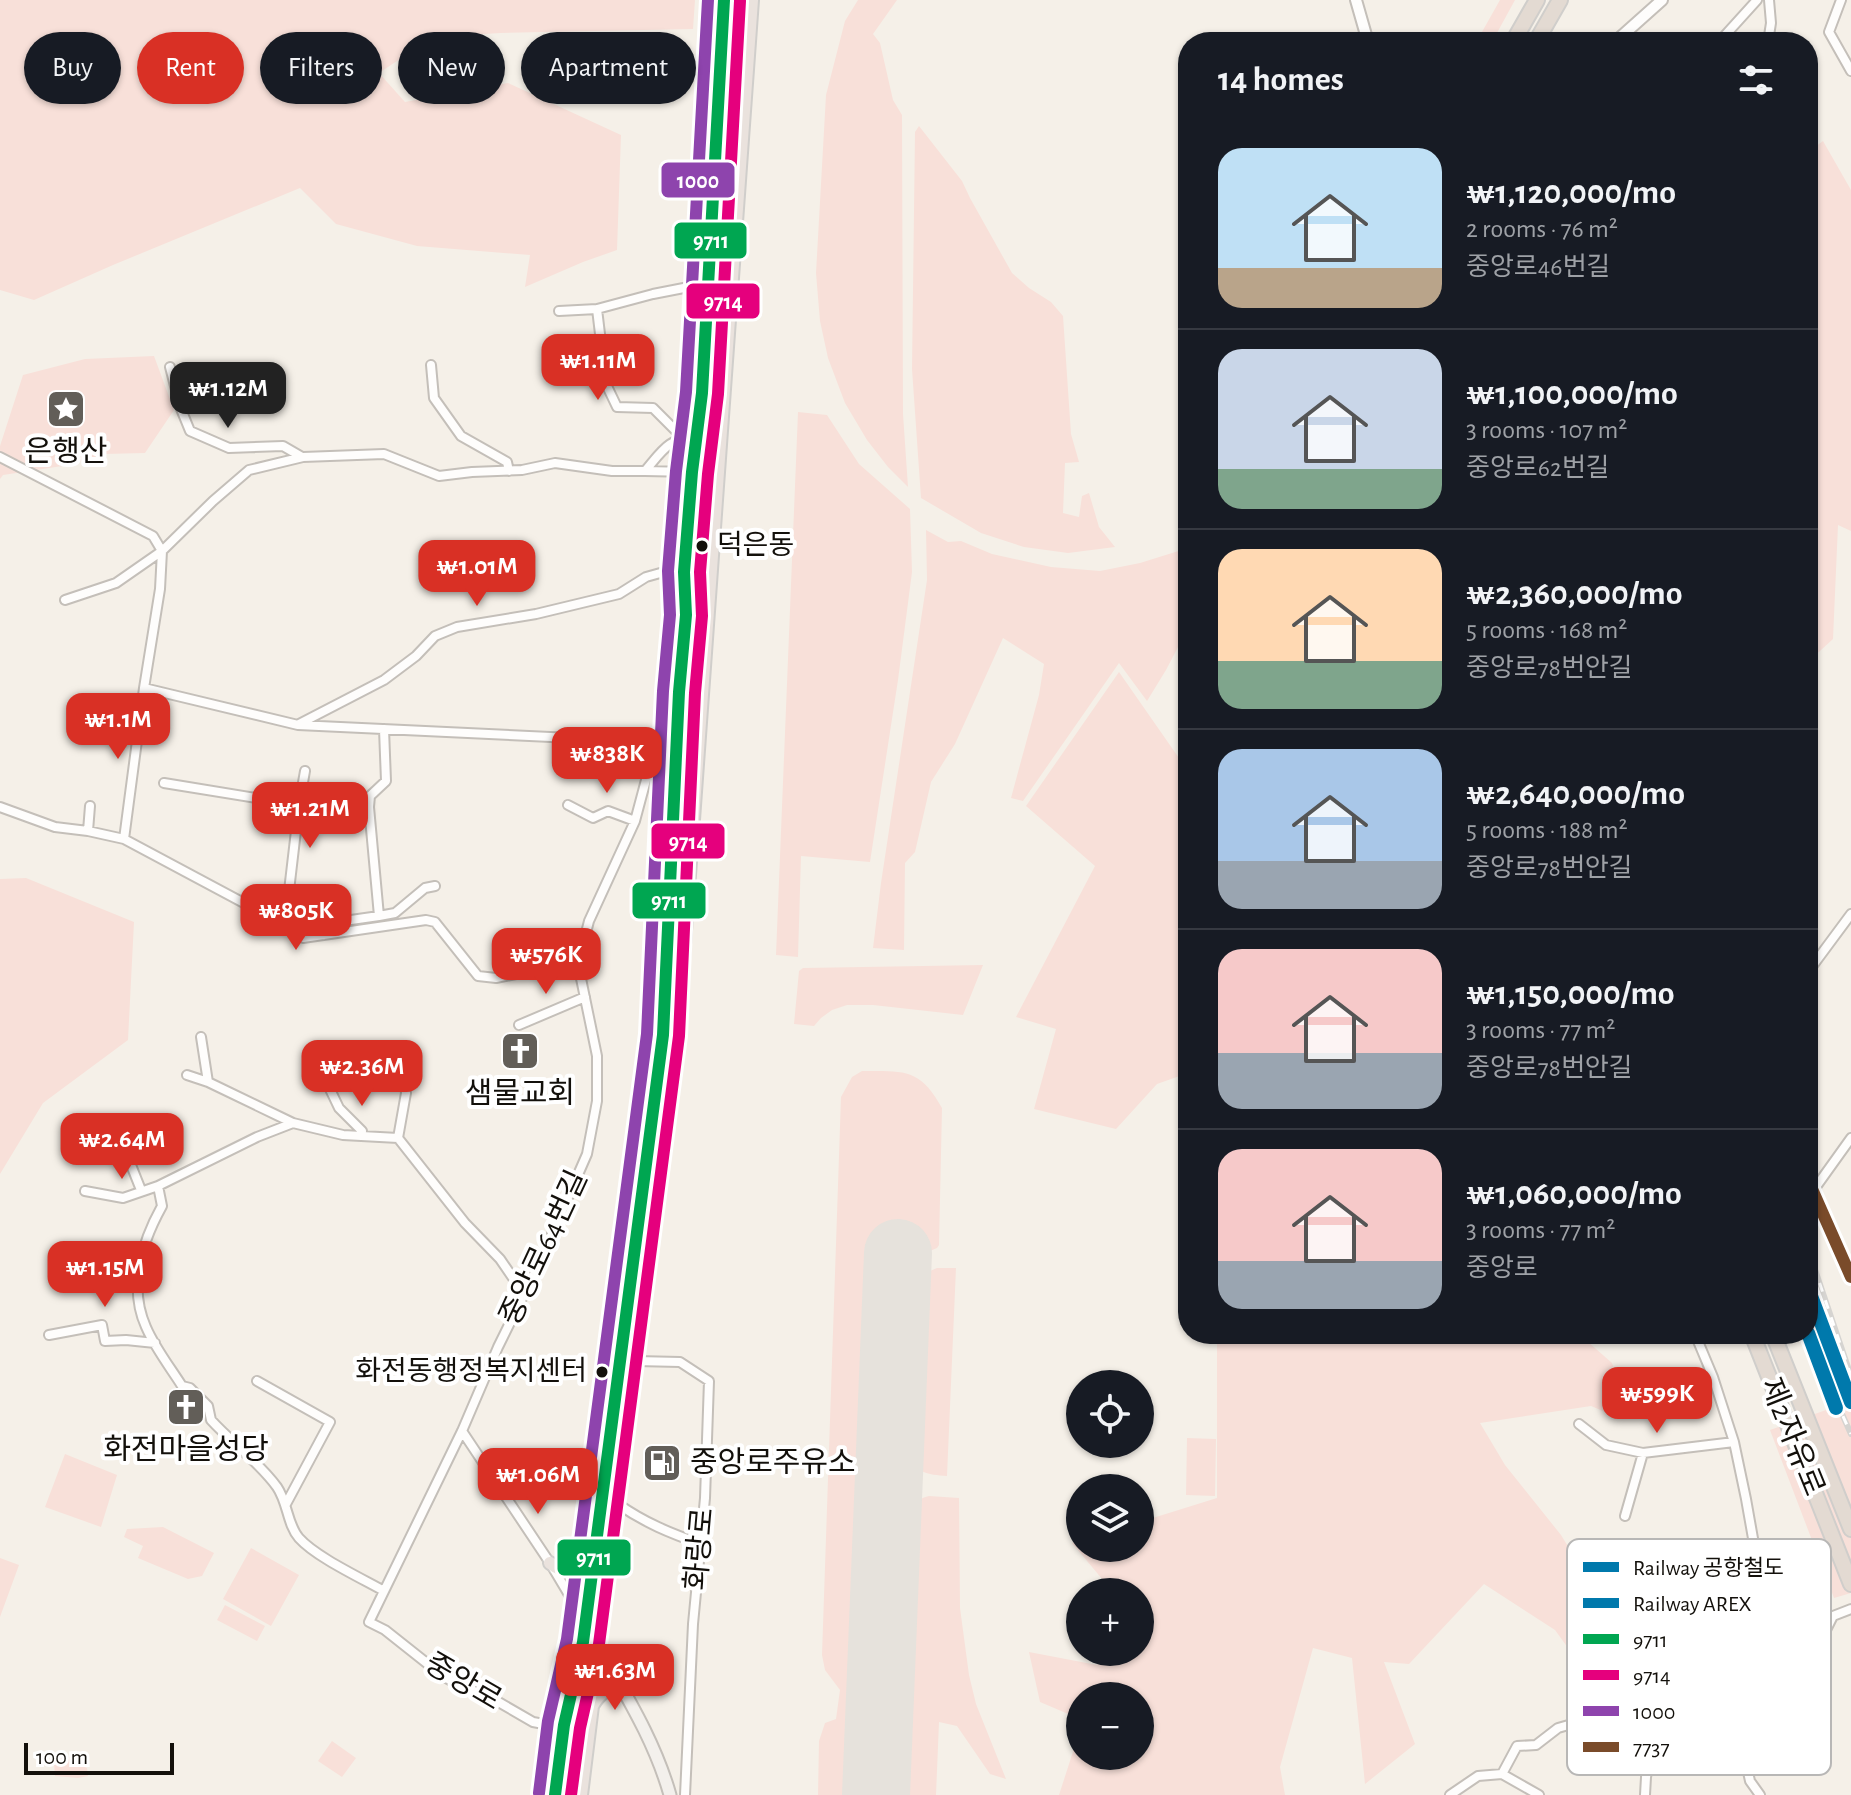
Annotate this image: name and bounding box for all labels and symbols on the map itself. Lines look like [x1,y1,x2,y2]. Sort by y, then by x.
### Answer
line badge: 1000 [660,161,736,199]
text: 1000 [677,170,719,192]
line badge: 9711 [673,221,748,260]
text: 9711 [693,230,729,252]
line badge: 9714 [685,282,761,320]
text: 9714 [703,291,743,313]
pin: ₩1.11M [533,334,663,402]
pin: ₩1.12M [163,362,293,430]
place icon: 은행산 [45,388,87,430]
place label: 은행산 [25,436,107,467]
place label: 덕은동 [717,530,794,560]
marker: 덕은동 [694,538,710,554]
pin: ₩1.01M [412,540,542,608]
pin: ₩1.1M [62,693,174,761]
pin: ₩838K [551,727,663,795]
pin: ₩1.21M [245,782,375,850]
line badge: 9714 [650,822,726,860]
text: 9714 [668,831,708,853]
line badge: 9711 [631,881,707,920]
pin: ₩805K [240,884,352,952]
text: 9711 [651,890,687,912]
pin: ₩576K [490,928,602,996]
church icon: 샘물교회 [499,1030,541,1072]
pin: ₩2.36M [297,1040,427,1108]
place label: 샘물교회 [465,1077,575,1109]
pin: ₩2.64M [57,1113,187,1181]
street label: 중앙로64번길 [494,1166,593,1330]
pin: ₩1.15M [40,1241,170,1309]
place label: 화전동행정복지센터 [355,1356,587,1386]
marker: 화전동행정복지센터 [594,1364,610,1380]
pin: ₩599K [1601,1367,1713,1435]
street label: 제2자유로 [1755,1373,1831,1500]
church icon: 화전마을성당 [165,1386,207,1428]
place label: 화전마을성당 [103,1434,269,1465]
fuel station icon: 중앙로주유소 [641,1442,683,1484]
place label: 중앙로주유소 [690,1447,856,1478]
pin: ₩1.06M [473,1448,603,1516]
street label: 화랑로 [680,1506,719,1592]
line badge: 9711 [556,1538,632,1577]
legend [1567,1539,1831,1775]
text: 9711 [576,1547,612,1569]
text: Railway 공항철도 [1633,1556,1784,1579]
text: Railway AREX [1633,1593,1752,1615]
text: 9711 [1633,1629,1668,1651]
pin: ₩1.63M [550,1644,680,1712]
street label: 중앙로 [420,1647,507,1716]
text: 9714 [1633,1665,1671,1687]
text: 1000 [1633,1701,1675,1723]
text: 7737 [1633,1737,1670,1759]
scale bar [24,1739,174,1775]

